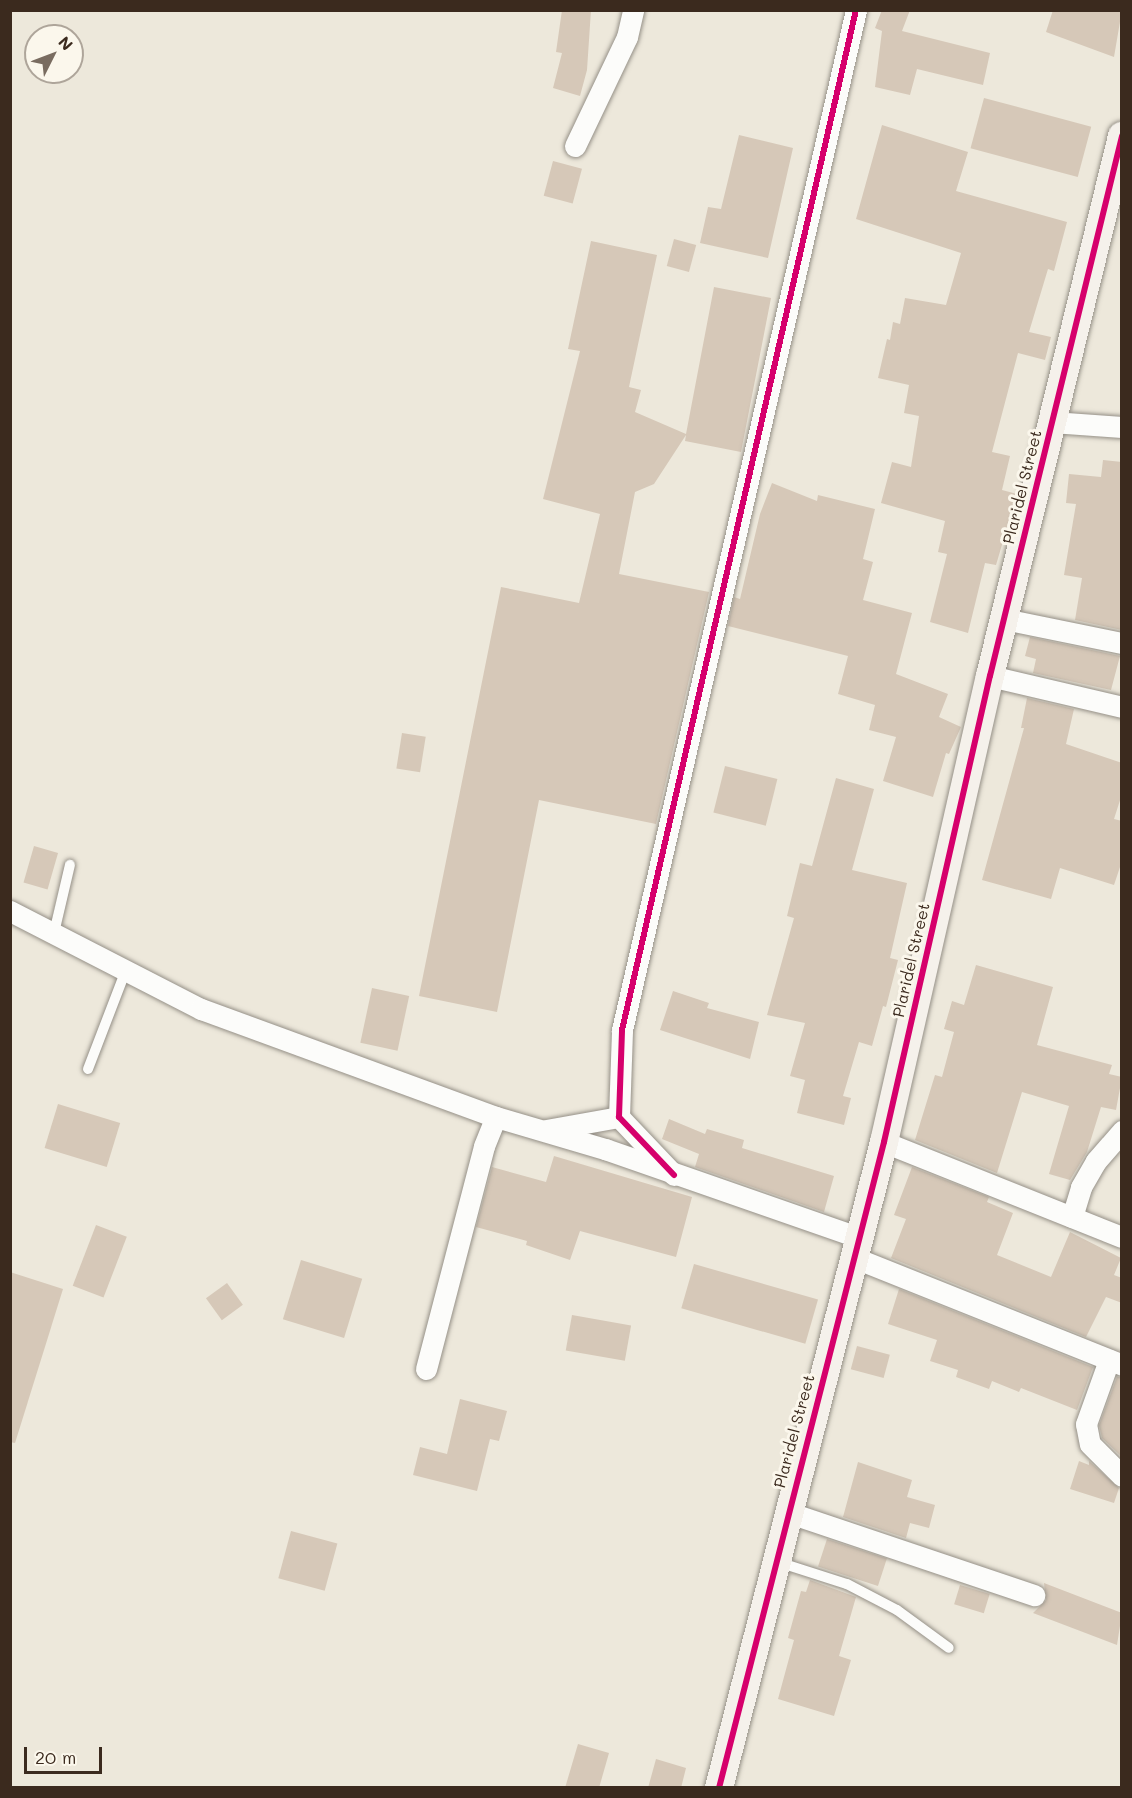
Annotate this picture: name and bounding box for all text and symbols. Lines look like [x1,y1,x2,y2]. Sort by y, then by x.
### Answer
north arrow [24,24,84,84]
text: N [54,31,78,55]
street label: Plaridel Street [999,428,1045,546]
street label: Plaridel Street [889,901,933,1019]
street label: Plaridel Street [770,1372,818,1490]
scale bar [27,1735,105,1773]
text: 20 m [35,1745,76,1769]

